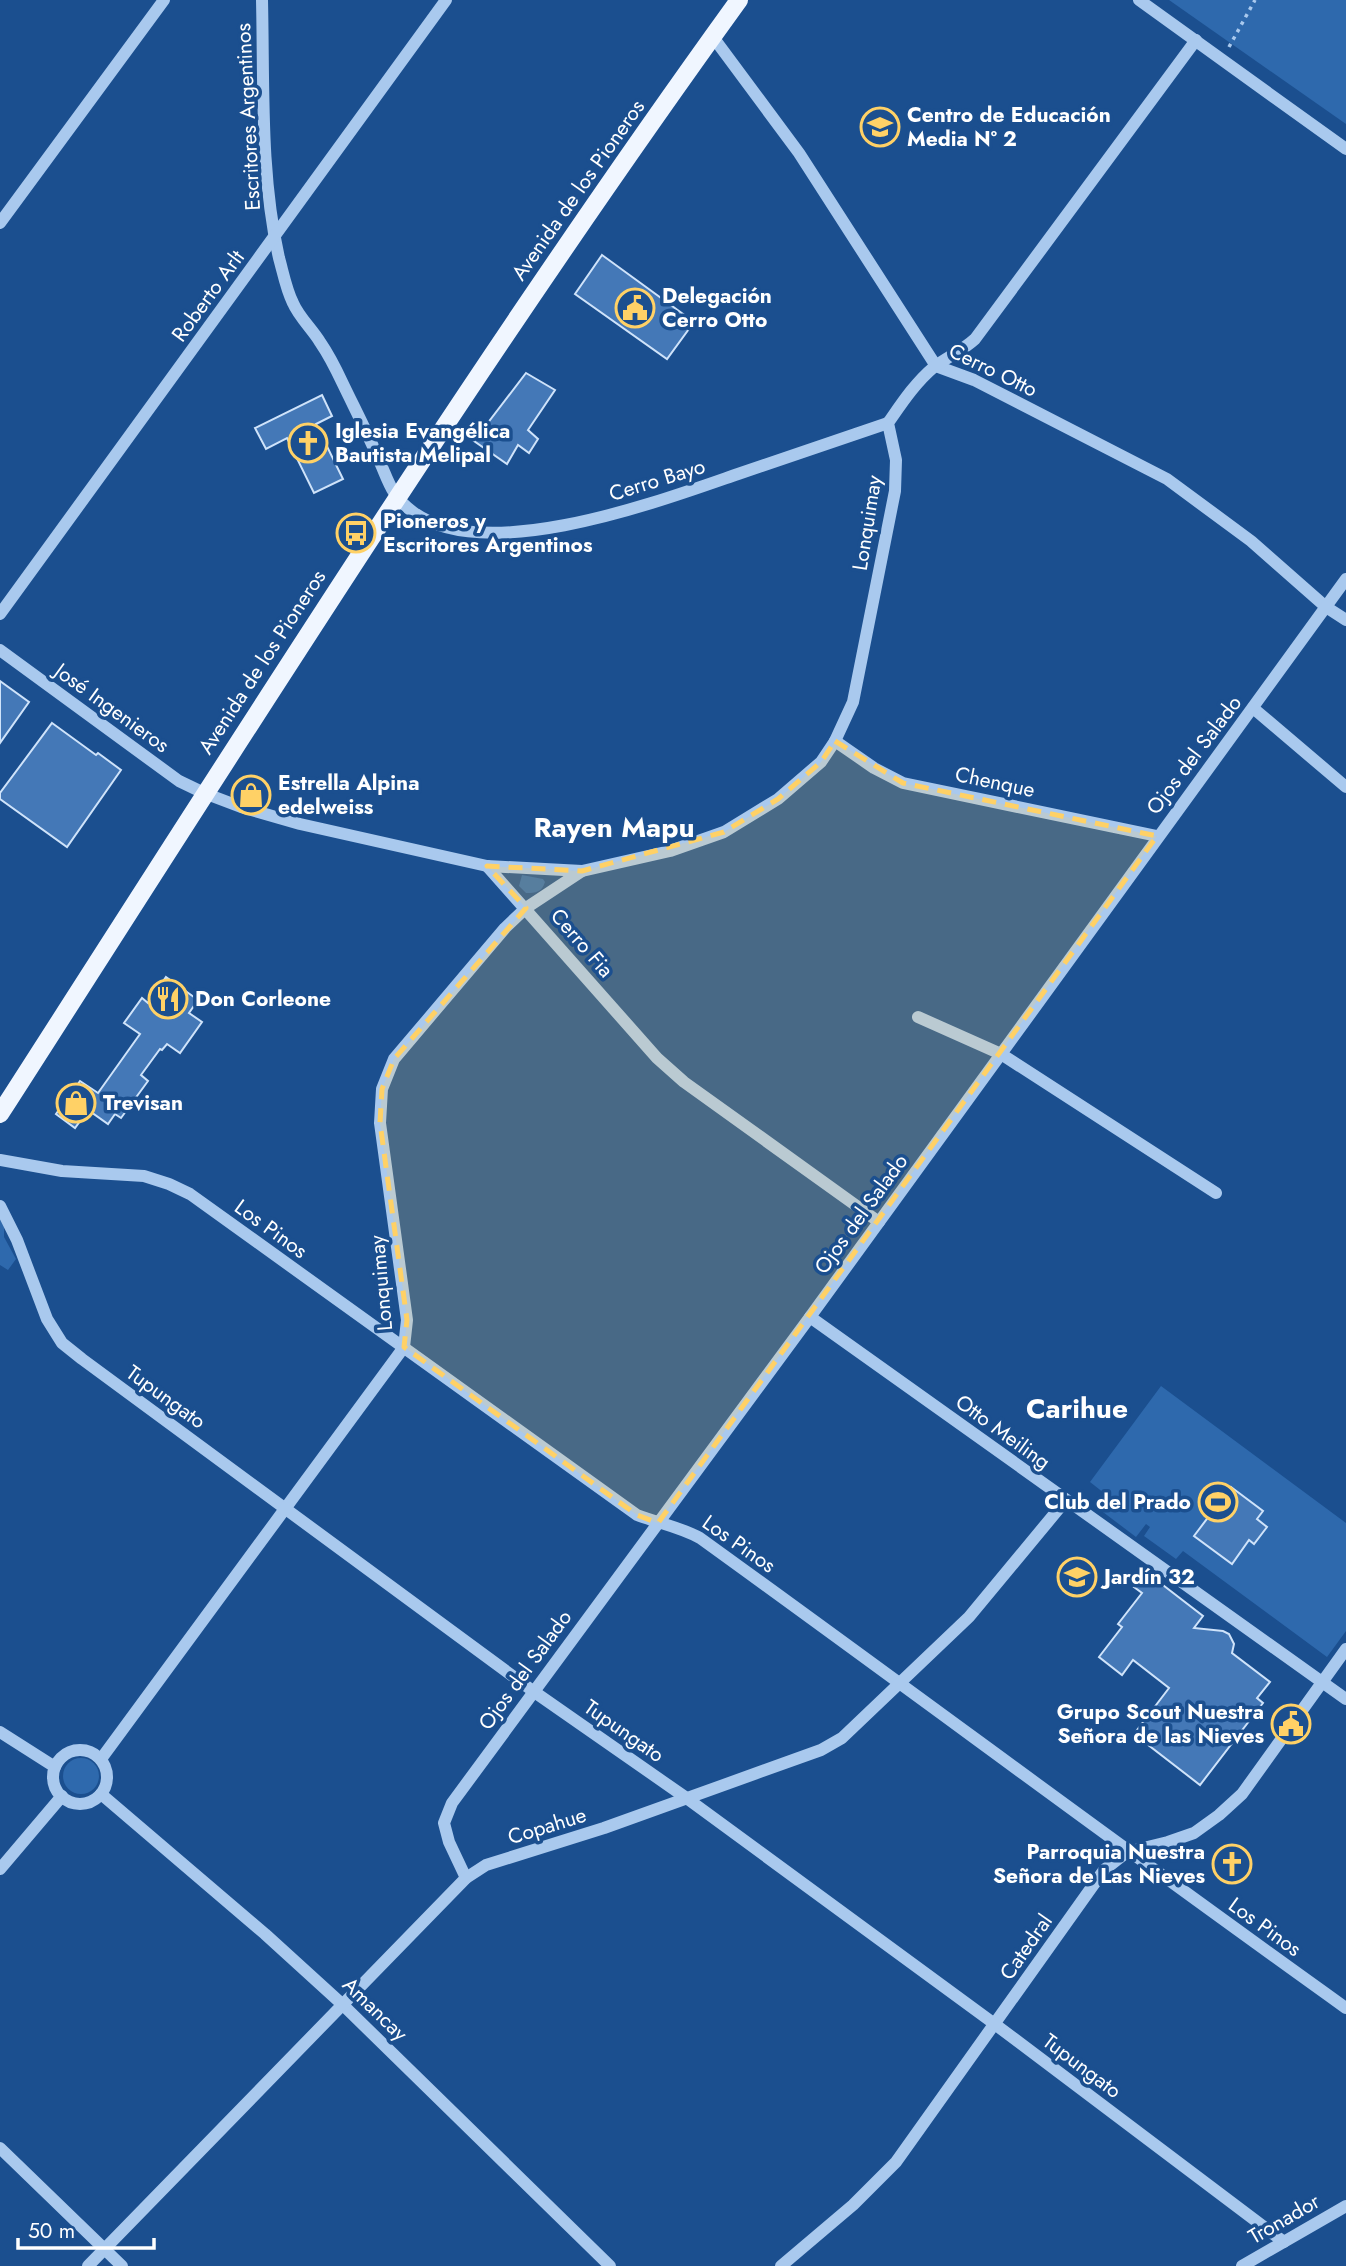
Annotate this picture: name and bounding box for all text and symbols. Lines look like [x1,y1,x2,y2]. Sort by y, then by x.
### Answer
street label: Escritores Argentinos [228,22,268,212]
street label: Avenida de los Pioneros [504,93,652,287]
place label: Centro de Educación Media Nº 2 [907,100,1111,154]
school or university icon: Centro de Educación Media Nº 2 [859,106,901,148]
street label: Roberto Arlt [164,244,252,348]
place label: Delegación Cerro Otto [662,281,772,335]
public building icon: Delegación Cerro Otto [614,287,656,329]
street label: Cerro Otto [944,336,1042,404]
place label: Iglesia Evangélica Bautista Melipal [335,416,510,470]
church icon: Iglesia Evangélica Bautista Melipal [287,422,329,464]
street label: Cerro Bayo [605,451,709,509]
street label: Lonquimay [845,472,889,573]
place label: Pioneros y Escritores Argentinos [383,506,593,560]
bus stop icon: Pioneros y Escritores Argentinos [335,512,377,554]
street label: Avenida de los Pioneros [191,564,333,760]
street label: José Ingenieros [46,654,175,760]
street label: Ojos del Salado [1139,689,1249,821]
street label: Chenque [952,759,1038,805]
place label: Estrella Alpina edelweiss [278,768,419,822]
shop icon: Estrella Alpina edelweiss [230,774,272,816]
district label: Rayen Mapu [533,807,695,848]
street label: Cerro Fia [543,902,621,984]
restaurant icon: Don Corleone [147,978,189,1020]
place label: Don Corleone [195,984,331,1014]
shop icon: Trevisan [55,1082,97,1124]
place label: Trevisan [103,1088,183,1118]
street label: Ojos del Salado [807,1148,915,1280]
street label: Los Pinos [228,1192,314,1266]
street label: Lonquimay [362,1233,400,1332]
street label: Tupungato [120,1358,212,1436]
street label: Otto Meiling [949,1387,1057,1477]
district label: Carihue [1026,1388,1128,1429]
sports icon: Club del Prado [1197,1481,1239,1523]
place label: Club del Prado [1044,1487,1191,1517]
street label: Los Pinos [696,1508,782,1580]
school or university icon: Jardín 32 [1056,1556,1098,1598]
place label: Jardín 32 [1100,1562,1195,1592]
street label: Ojos del Salado [471,1604,579,1736]
street label: Tupungato [578,1692,670,1770]
place label: Grupo Scout Nuestra Señora de las Nieves [1057,1697,1264,1751]
public building icon: Grupo Scout Nuestra Señora de las Nieves [1270,1703,1312,1745]
street label: Copahue [504,1800,590,1852]
place label: Parroquia Nuestra Señora de Las Nieves [993,1837,1205,1891]
church icon: Parroquia Nuestra Señora de Las Nieves [1211,1843,1253,1885]
street label: Los Pinos [1222,1890,1308,1964]
street label: Catedral [992,1908,1060,1986]
street label: Amancay [336,1970,415,2048]
street label: Tupungato [1036,2026,1128,2106]
street label: Tronador [1243,2186,1326,2252]
scale bar [18,2206,154,2250]
text: 50 m [28,2216,75,2246]

